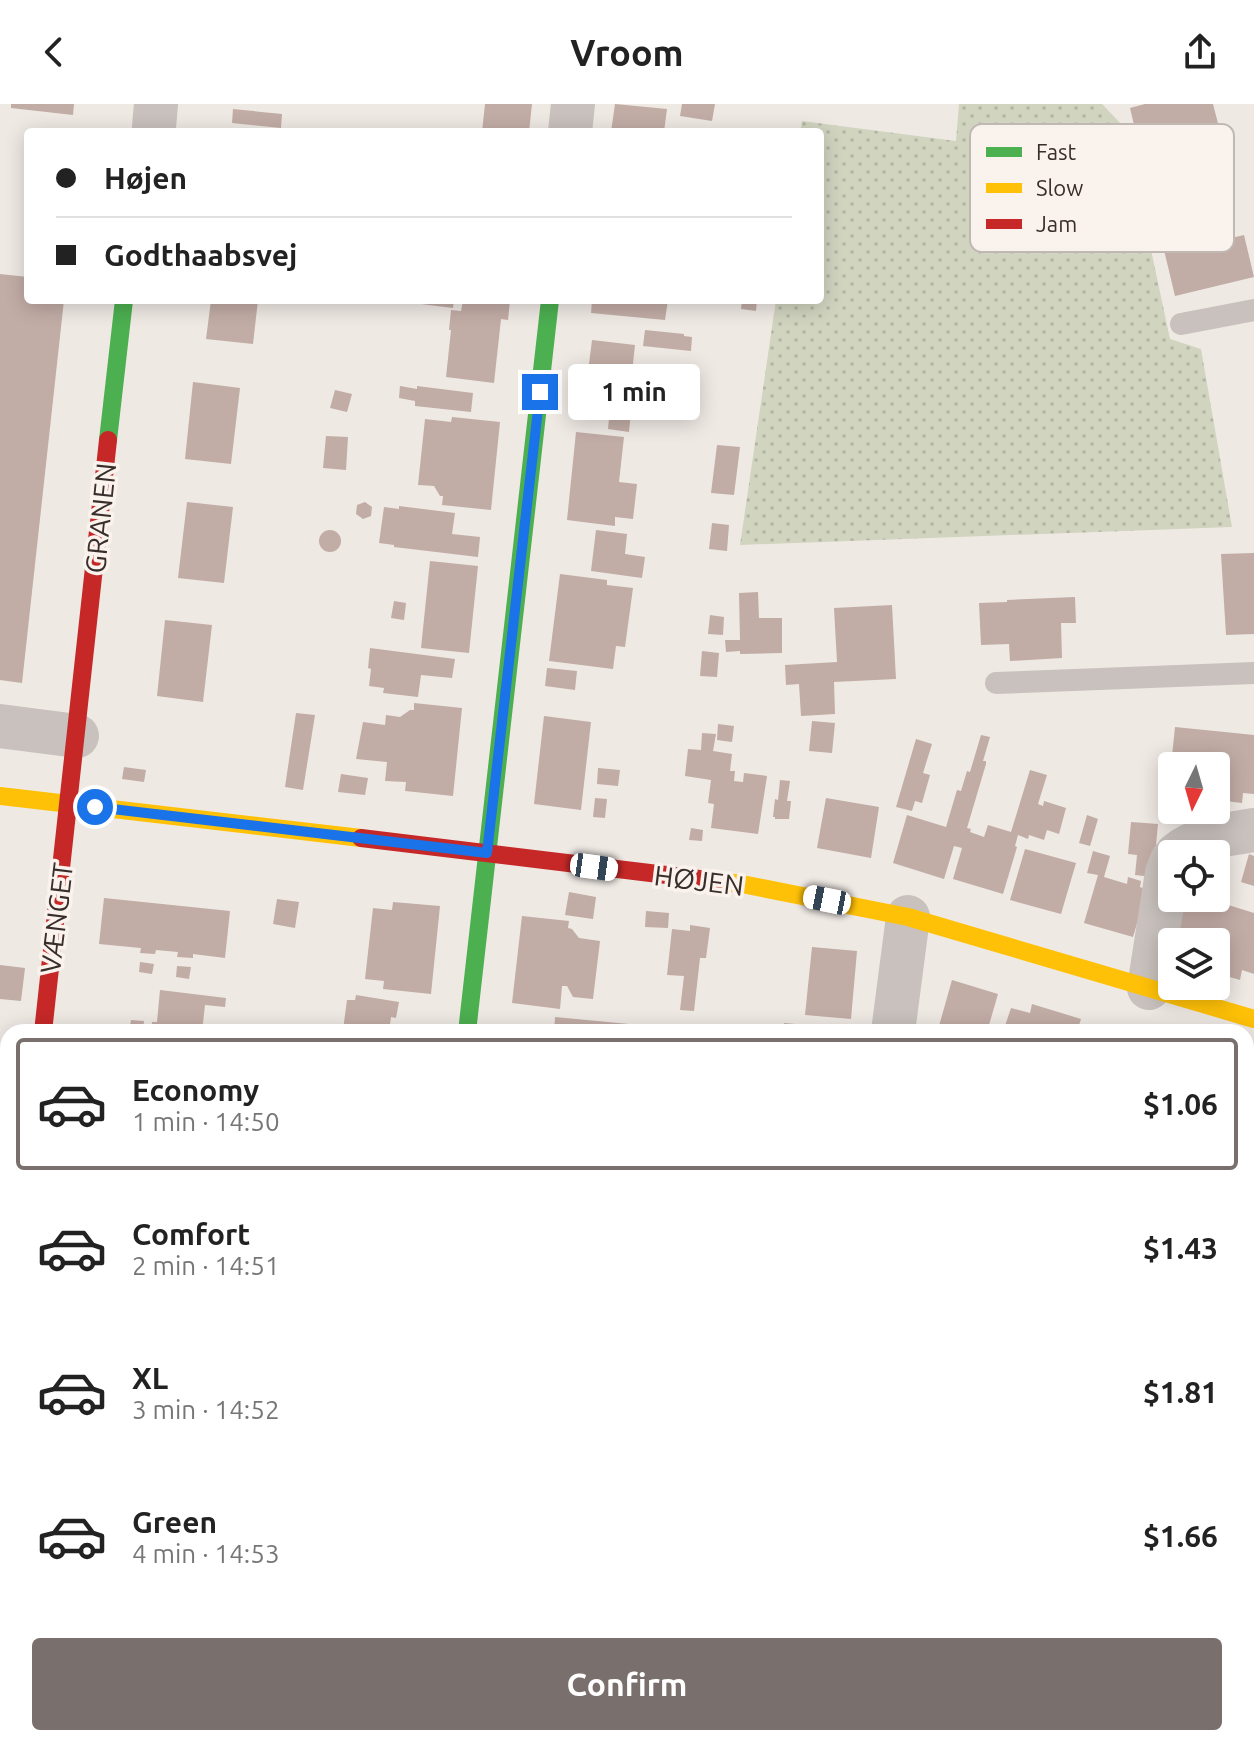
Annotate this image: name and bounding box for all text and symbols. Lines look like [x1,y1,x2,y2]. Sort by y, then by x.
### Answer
icon: back [32,30,76,74]
icon: share [1178,30,1222,74]
text: Vroom [570,32,684,73]
legend [970,124,1234,252]
text: Fast [1036,139,1077,164]
text: Højen [104,161,187,195]
text: Slow [1036,175,1083,200]
text: Jam [1036,211,1077,236]
text: Godthaabsvej [104,238,297,272]
callout: 1 min [568,364,700,420]
route end [522,374,558,410]
text: 1 min [601,377,667,406]
street label: GRANEN [79,461,121,575]
north arrow [1158,752,1230,824]
map controls [1158,752,1230,1000]
route start [77,789,113,825]
button: locate [1158,840,1230,912]
car [569,852,619,882]
street label: HØJEN [652,859,746,901]
street label: VÆNGET [34,860,78,975]
car [801,884,853,916]
button: layers [1158,928,1230,1000]
icon: car [36,1068,108,1140]
text: Economy [132,1073,259,1107]
text: $1.06 [1143,1087,1218,1121]
text: 1 min · 14:50 [132,1107,280,1136]
icon: car [36,1212,108,1284]
text: Comfort [132,1217,250,1251]
text: $1.43 [1143,1231,1218,1265]
text: 2 min · 14:51 [132,1251,280,1280]
icon: car [36,1356,108,1428]
text: XL [132,1361,168,1395]
text: $1.81 [1143,1375,1218,1409]
text: 3 min · 14:52 [132,1395,280,1424]
icon: car [36,1500,108,1572]
text: Green [132,1505,217,1539]
text: $1.66 [1143,1519,1218,1553]
text: 4 min · 14:53 [132,1539,280,1568]
button: Confirm [32,1638,1222,1730]

